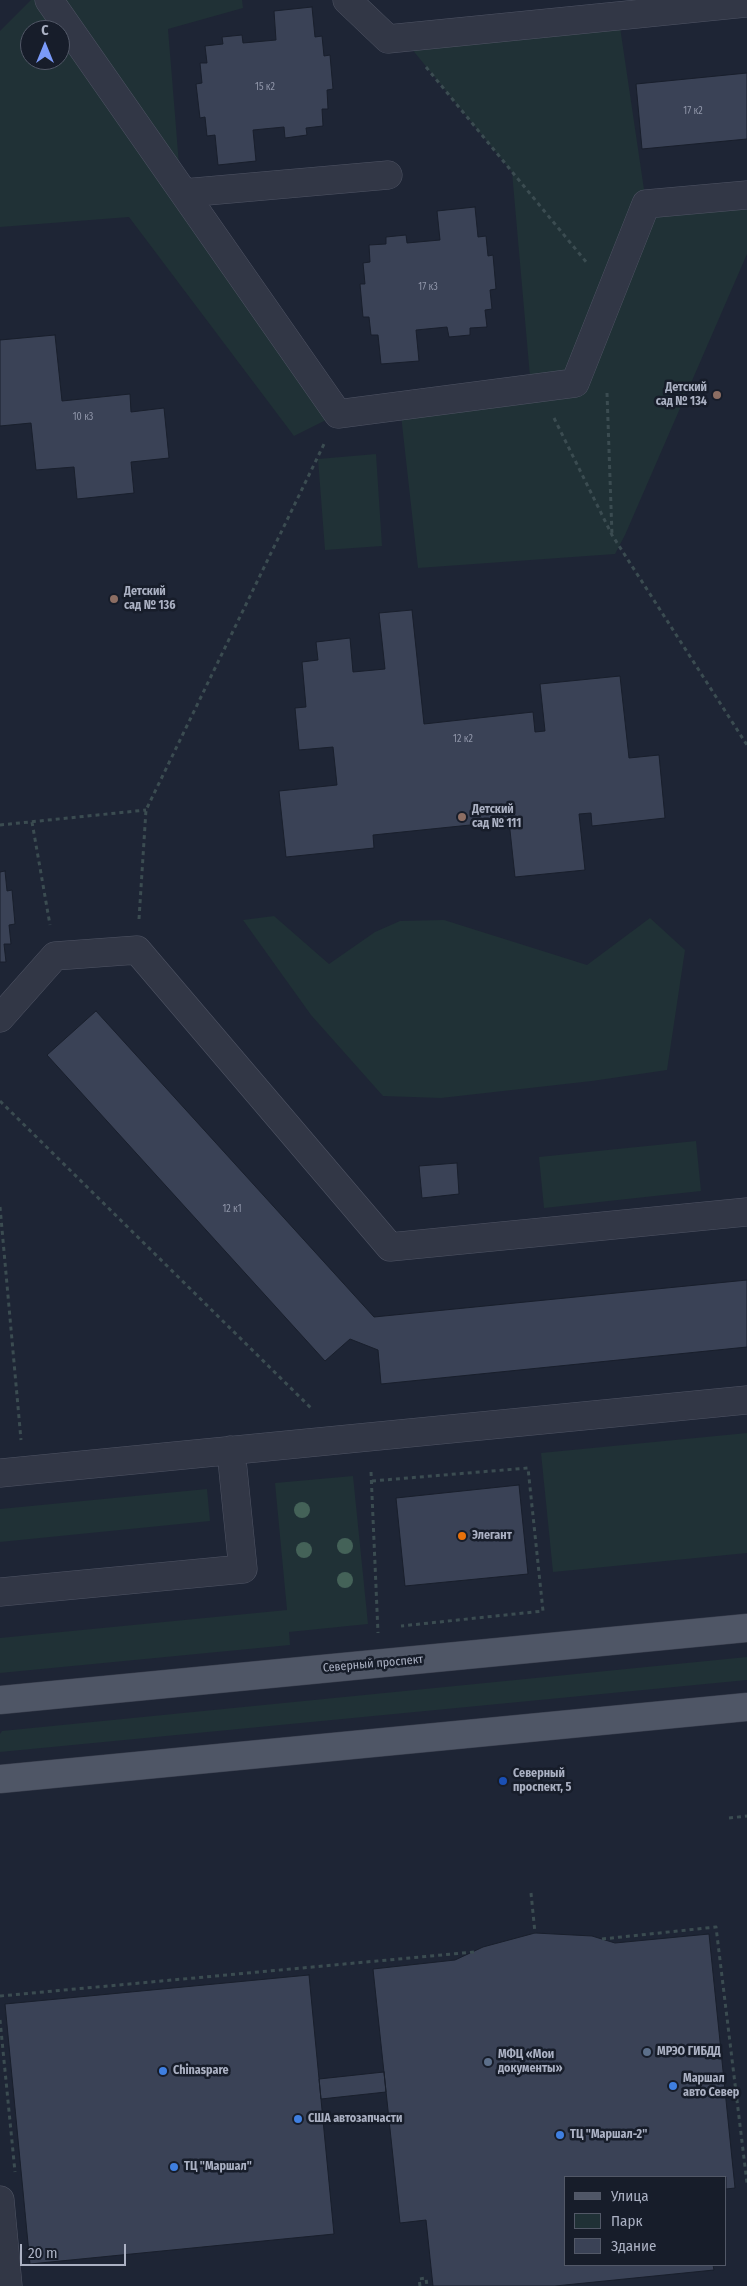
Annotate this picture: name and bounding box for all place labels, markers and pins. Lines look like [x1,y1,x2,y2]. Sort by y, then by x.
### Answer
place label: Детский сад № 134 [656,381,707,409]
marker: Детский сад № 134 [711,389,723,401]
place label: Детский сад № 136 [124,585,175,613]
marker: Детский сад № 136 [108,593,120,605]
place label: Детский сад № 111 [472,803,521,831]
marker: Детский сад № 111 [456,811,468,823]
place label: Элегант [472,1529,512,1543]
marker: Элегант [456,1530,468,1542]
place label: Северный проспект, 5 [513,1767,571,1795]
marker: Северный проспект, 5 [497,1775,509,1787]
place label: МРЭО ГИБДД [657,2045,721,2059]
marker: МРЭО ГИБДД [641,2046,653,2058]
place label: МФЦ «Мои документы» [498,2048,562,2076]
marker: МФЦ «Мои документы» [482,2056,494,2068]
place label: Chinaspare [173,2064,229,2078]
marker: Chinaspare [157,2065,169,2077]
place label: Маршал авто Север [683,2072,739,2100]
marker: Маршал авто Север [667,2080,679,2092]
place label: США автозапчасти [308,2112,402,2126]
marker: США автозапчасти [292,2113,304,2125]
place label: ТЦ "Маршал-2" [570,2128,647,2142]
marker: ТЦ "Маршал-2" [554,2129,566,2141]
place label: ТЦ "Маршал" [184,2160,252,2174]
marker: ТЦ "Маршал" [168,2161,180,2173]

